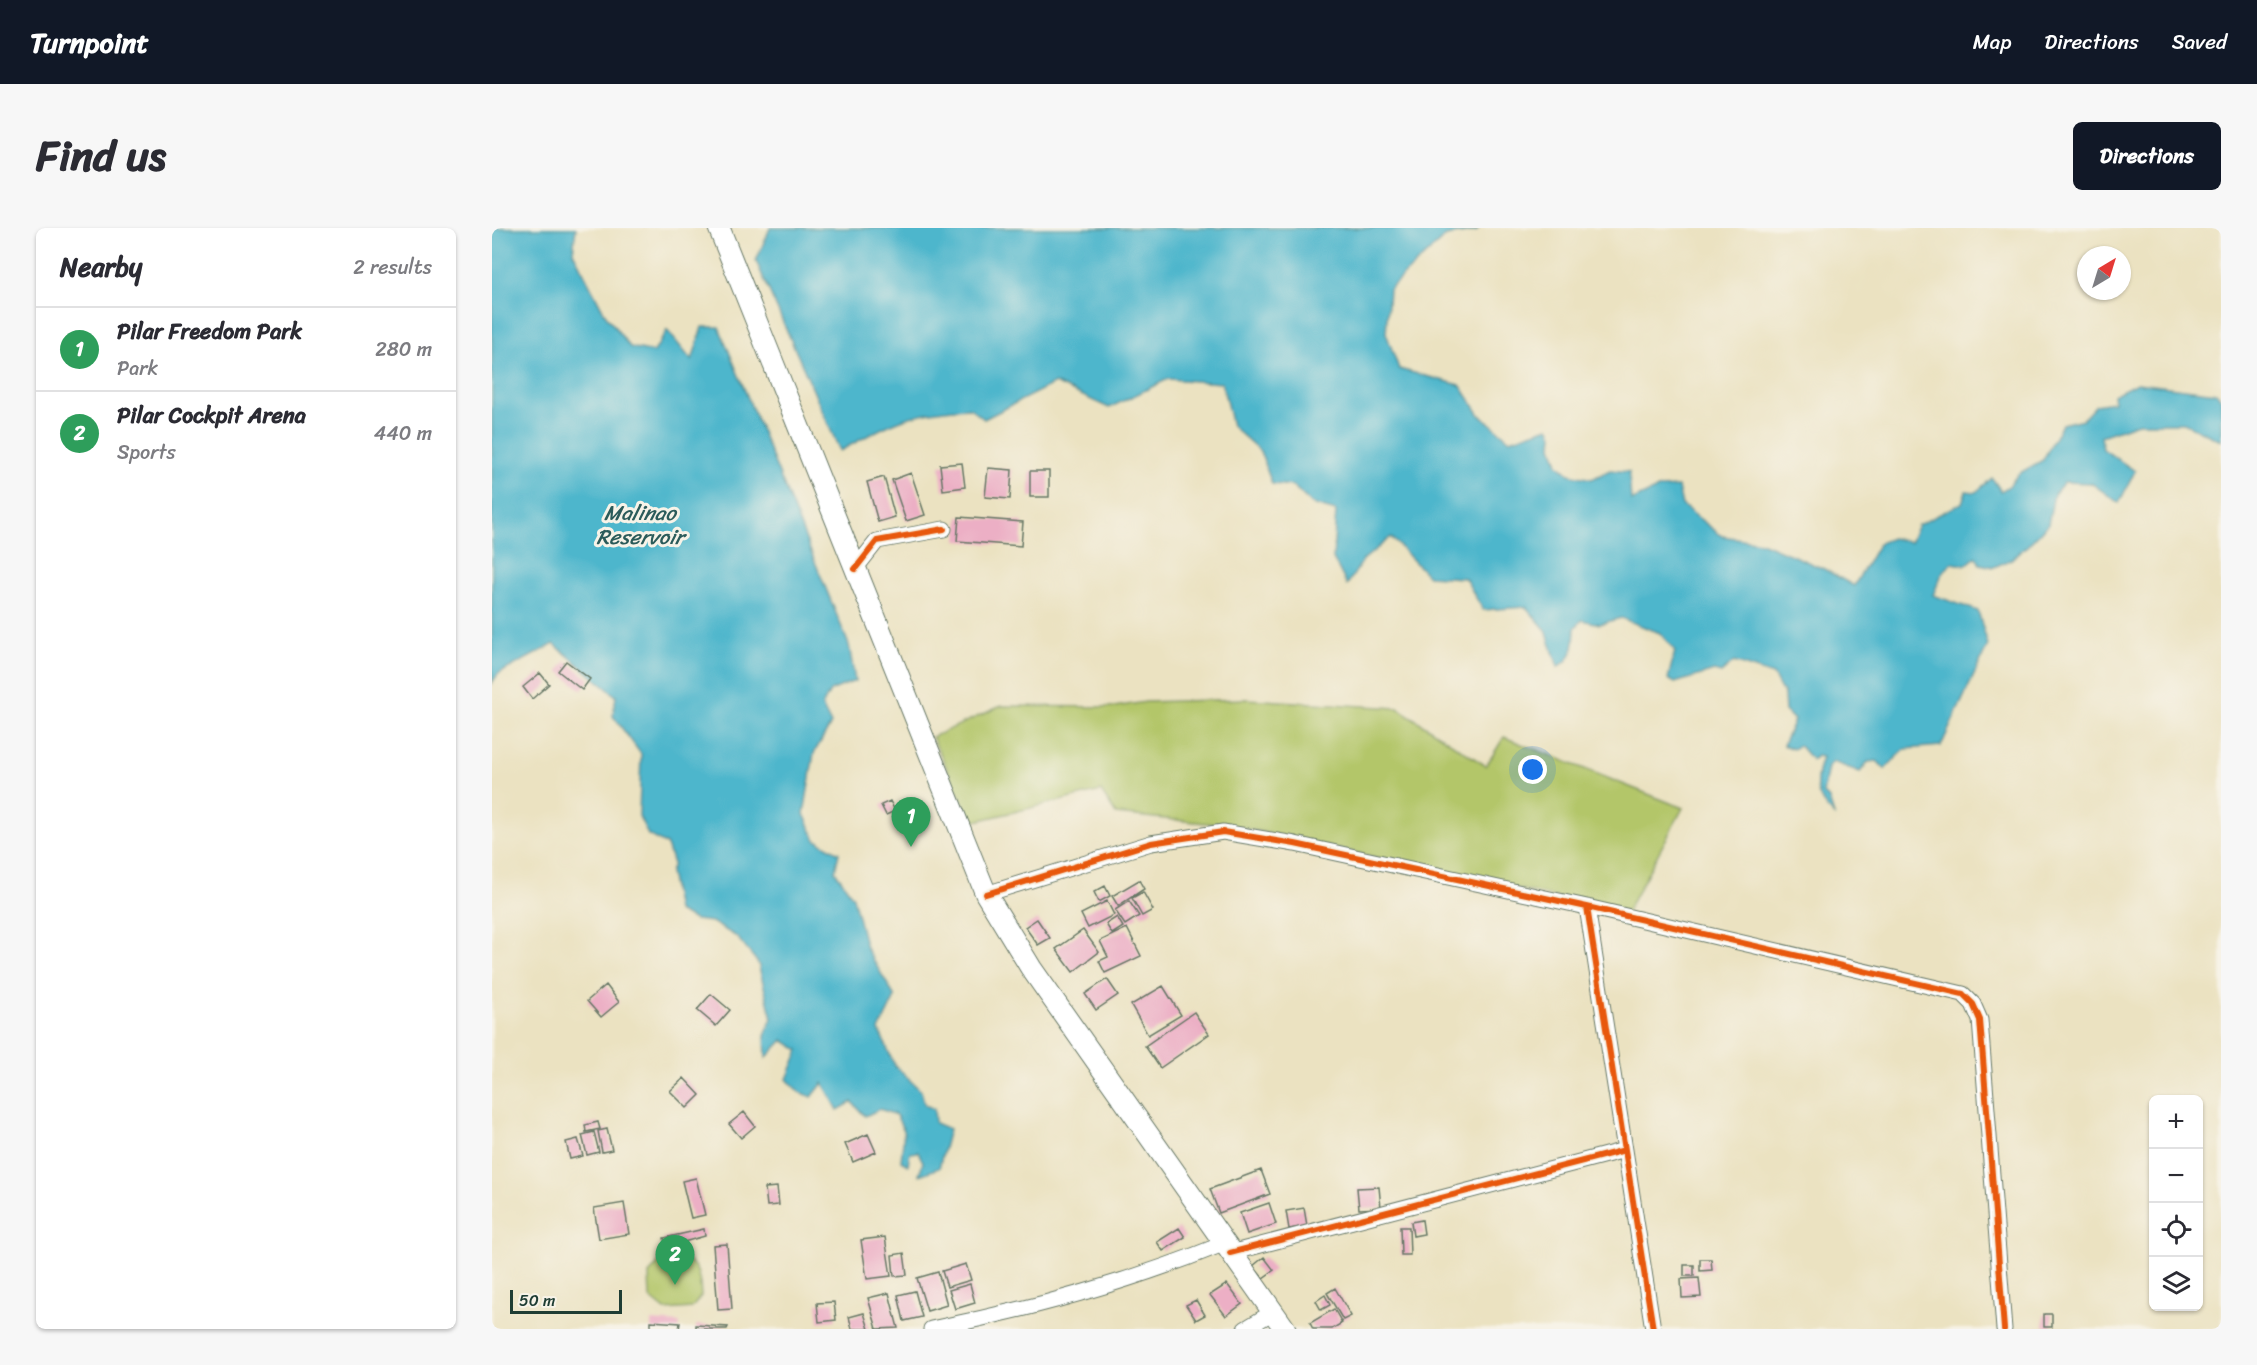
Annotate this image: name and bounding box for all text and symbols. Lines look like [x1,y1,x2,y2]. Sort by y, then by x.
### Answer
text: Turnpoint [30,18,149,67]
text: Map [1973,23,2011,61]
text: Directions [2044,23,2139,61]
text: Saved [2172,23,2227,61]
text: Find us [36,119,166,193]
button: Directions [2073,122,2221,190]
text: Nearby [60,244,142,290]
north arrow [2077,246,2131,300]
text: 2 results [353,250,432,285]
text: Pilar Freedom Park [117,312,302,351]
text: 1 [75,332,84,367]
text: 280 m [375,332,432,367]
text: Park [117,351,158,386]
text: Pilar Cockpit Arena [117,396,306,435]
text: 2 [74,416,85,451]
text: 440 m [374,416,432,451]
text: Sports [117,435,176,470]
water label: Malinao Reservoir [596,494,688,556]
your location [1518,755,1547,784]
pin: 1 [892,798,930,847]
map controls [2149,1095,2203,1311]
button: + [2149,1095,2203,1149]
button: − [2149,1149,2203,1203]
button: locate [2149,1203,2203,1257]
pin: 2 [656,1236,694,1285]
button: layers [2149,1257,2203,1311]
text: 50 m [519,1286,555,1315]
scale bar [510,1287,622,1314]

